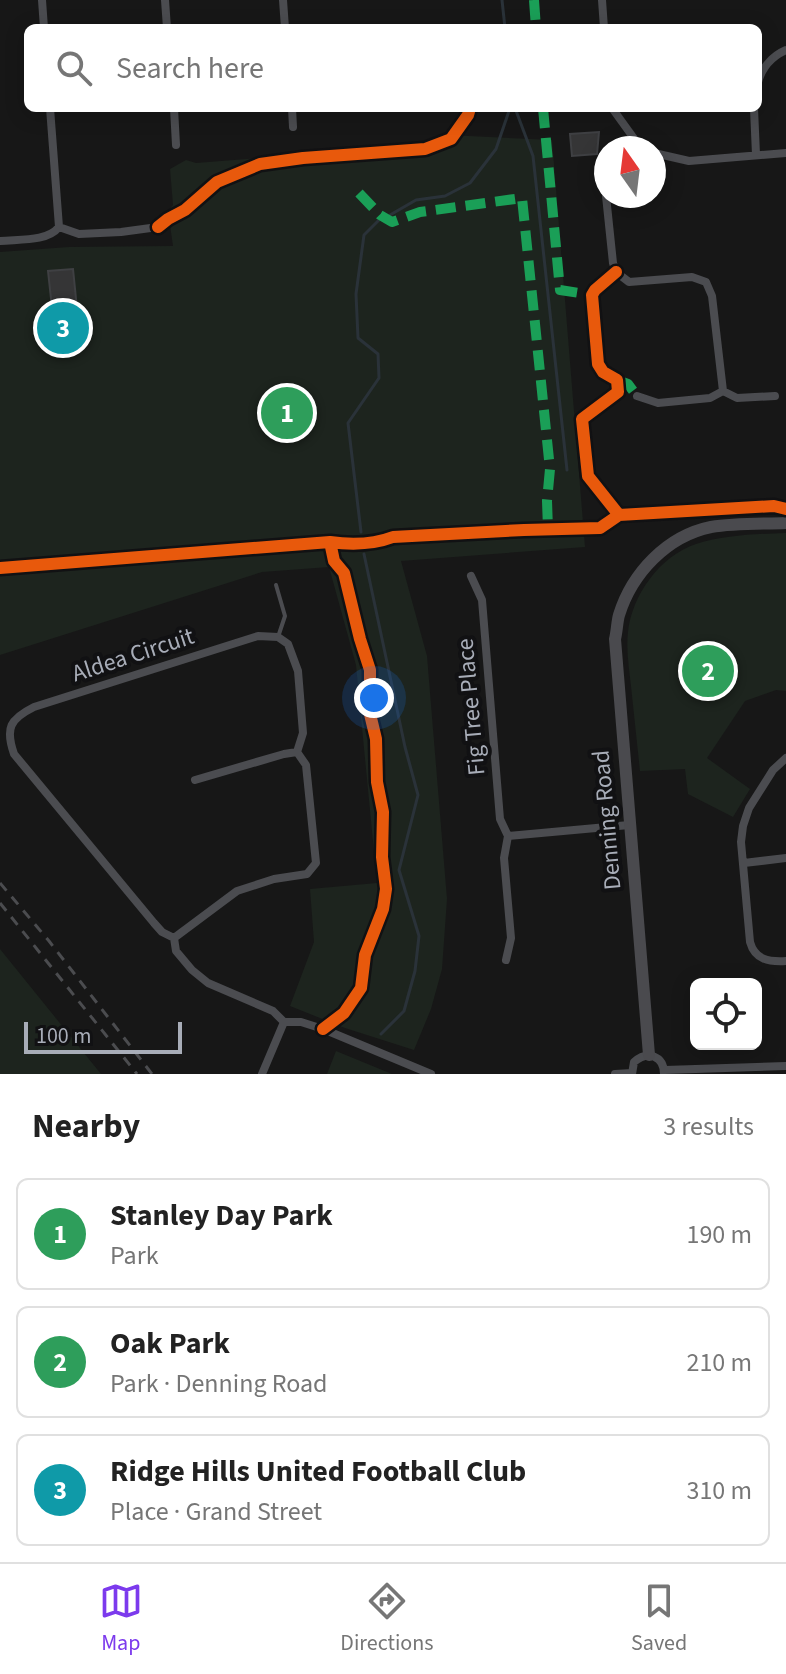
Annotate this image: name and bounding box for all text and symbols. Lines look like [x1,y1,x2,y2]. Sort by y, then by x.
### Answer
search box [24,24,762,112]
icon: search [52,46,96,90]
text: Search here [116,47,264,90]
north arrow [594,136,666,208]
pin: 3 [37,298,89,358]
pin: 1 [261,383,313,443]
street label: Aldea Circuit [67,619,199,691]
street label: Fig Tree Place [448,637,494,777]
pin: 2 [682,641,734,701]
your location [354,678,394,718]
street label: Denning Road [583,749,631,891]
map controls [690,978,762,1050]
button: locate [690,978,762,1050]
scale bar [24,1018,182,1054]
text: 100 m [36,1020,91,1052]
text: Nearby [32,1102,140,1151]
text: 3 results [663,1108,754,1145]
text: Stanley Day Park [110,1194,333,1237]
text: 1 [53,1216,67,1253]
text: 190 m [686,1216,752,1253]
text: Park [110,1237,159,1274]
text: Oak Park [110,1322,230,1365]
text: 2 [53,1344,67,1381]
text: 210 m [686,1344,752,1381]
text: Park · Denning Road [110,1365,328,1402]
text: Ridge Hills United Football Club [110,1450,526,1493]
text: 3 [53,1472,67,1509]
text: 310 m [686,1472,752,1509]
text: Place · Grand Street [110,1493,322,1530]
tab: Map [99,1579,143,1659]
tab: Directions [340,1579,433,1659]
tab: Saved [631,1579,687,1659]

